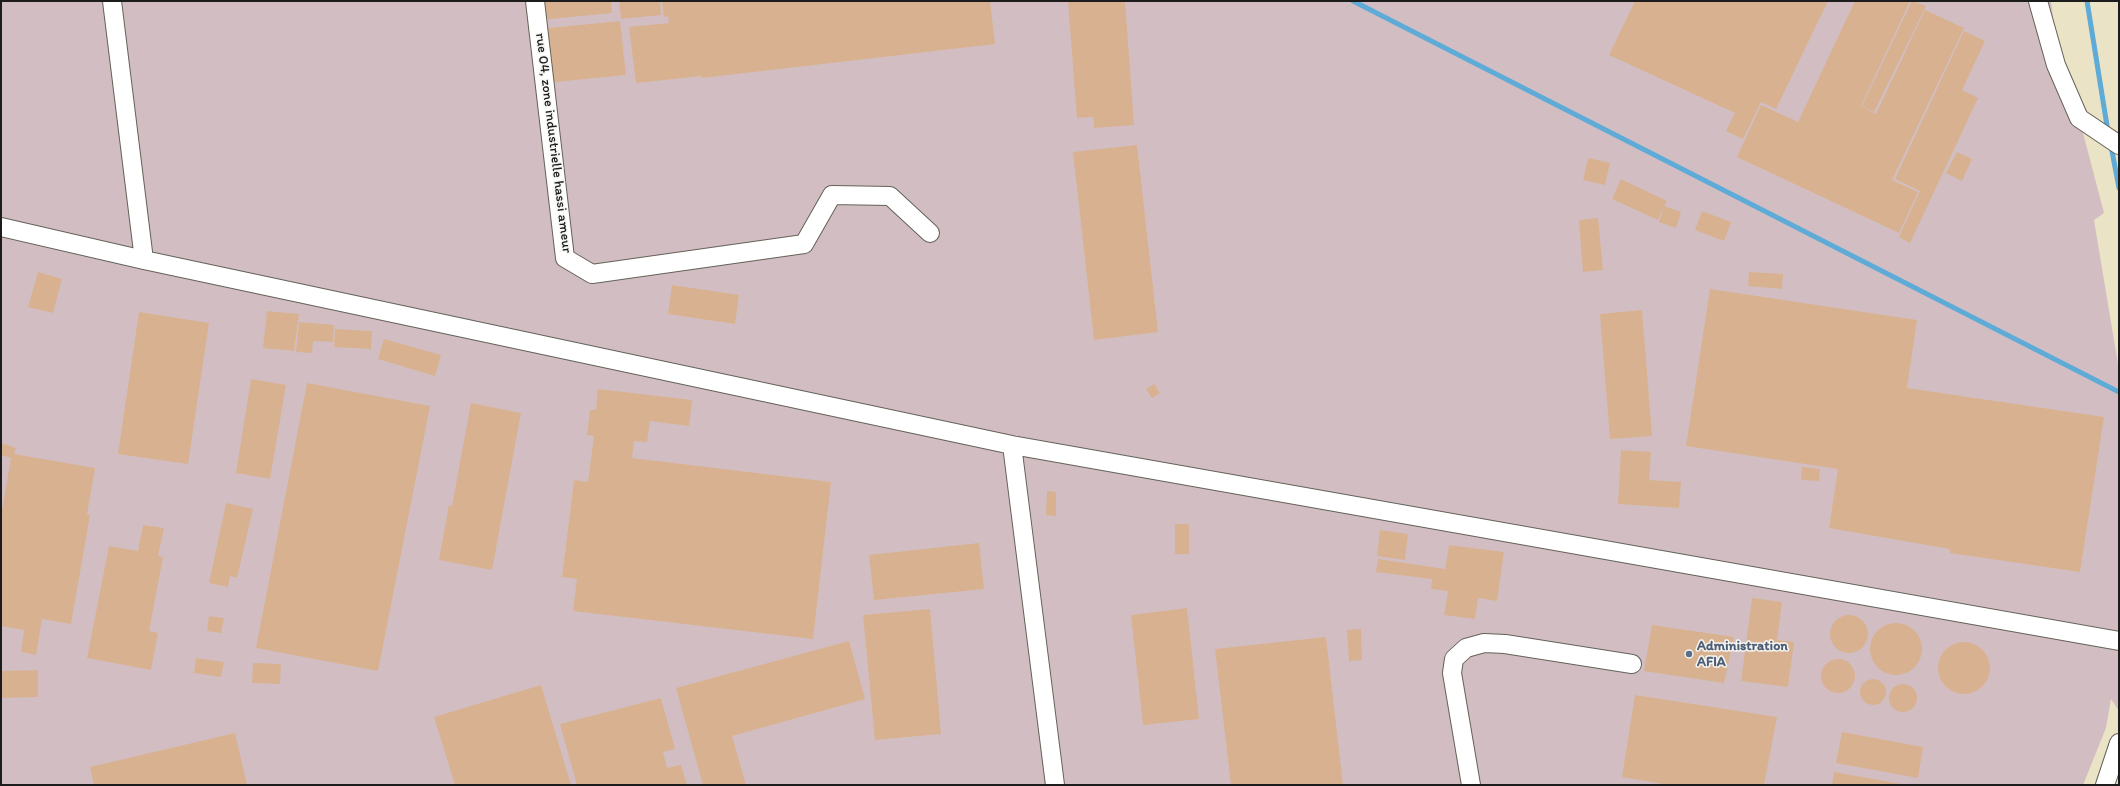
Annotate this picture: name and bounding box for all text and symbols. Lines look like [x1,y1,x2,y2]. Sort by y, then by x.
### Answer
street label: rue 04, zone industrielle hassi ameur [531,32,575,254]
place label: Administration AFIA [1697,638,1788,670]
marker: Administration AFIA [1684,649,1694,659]

